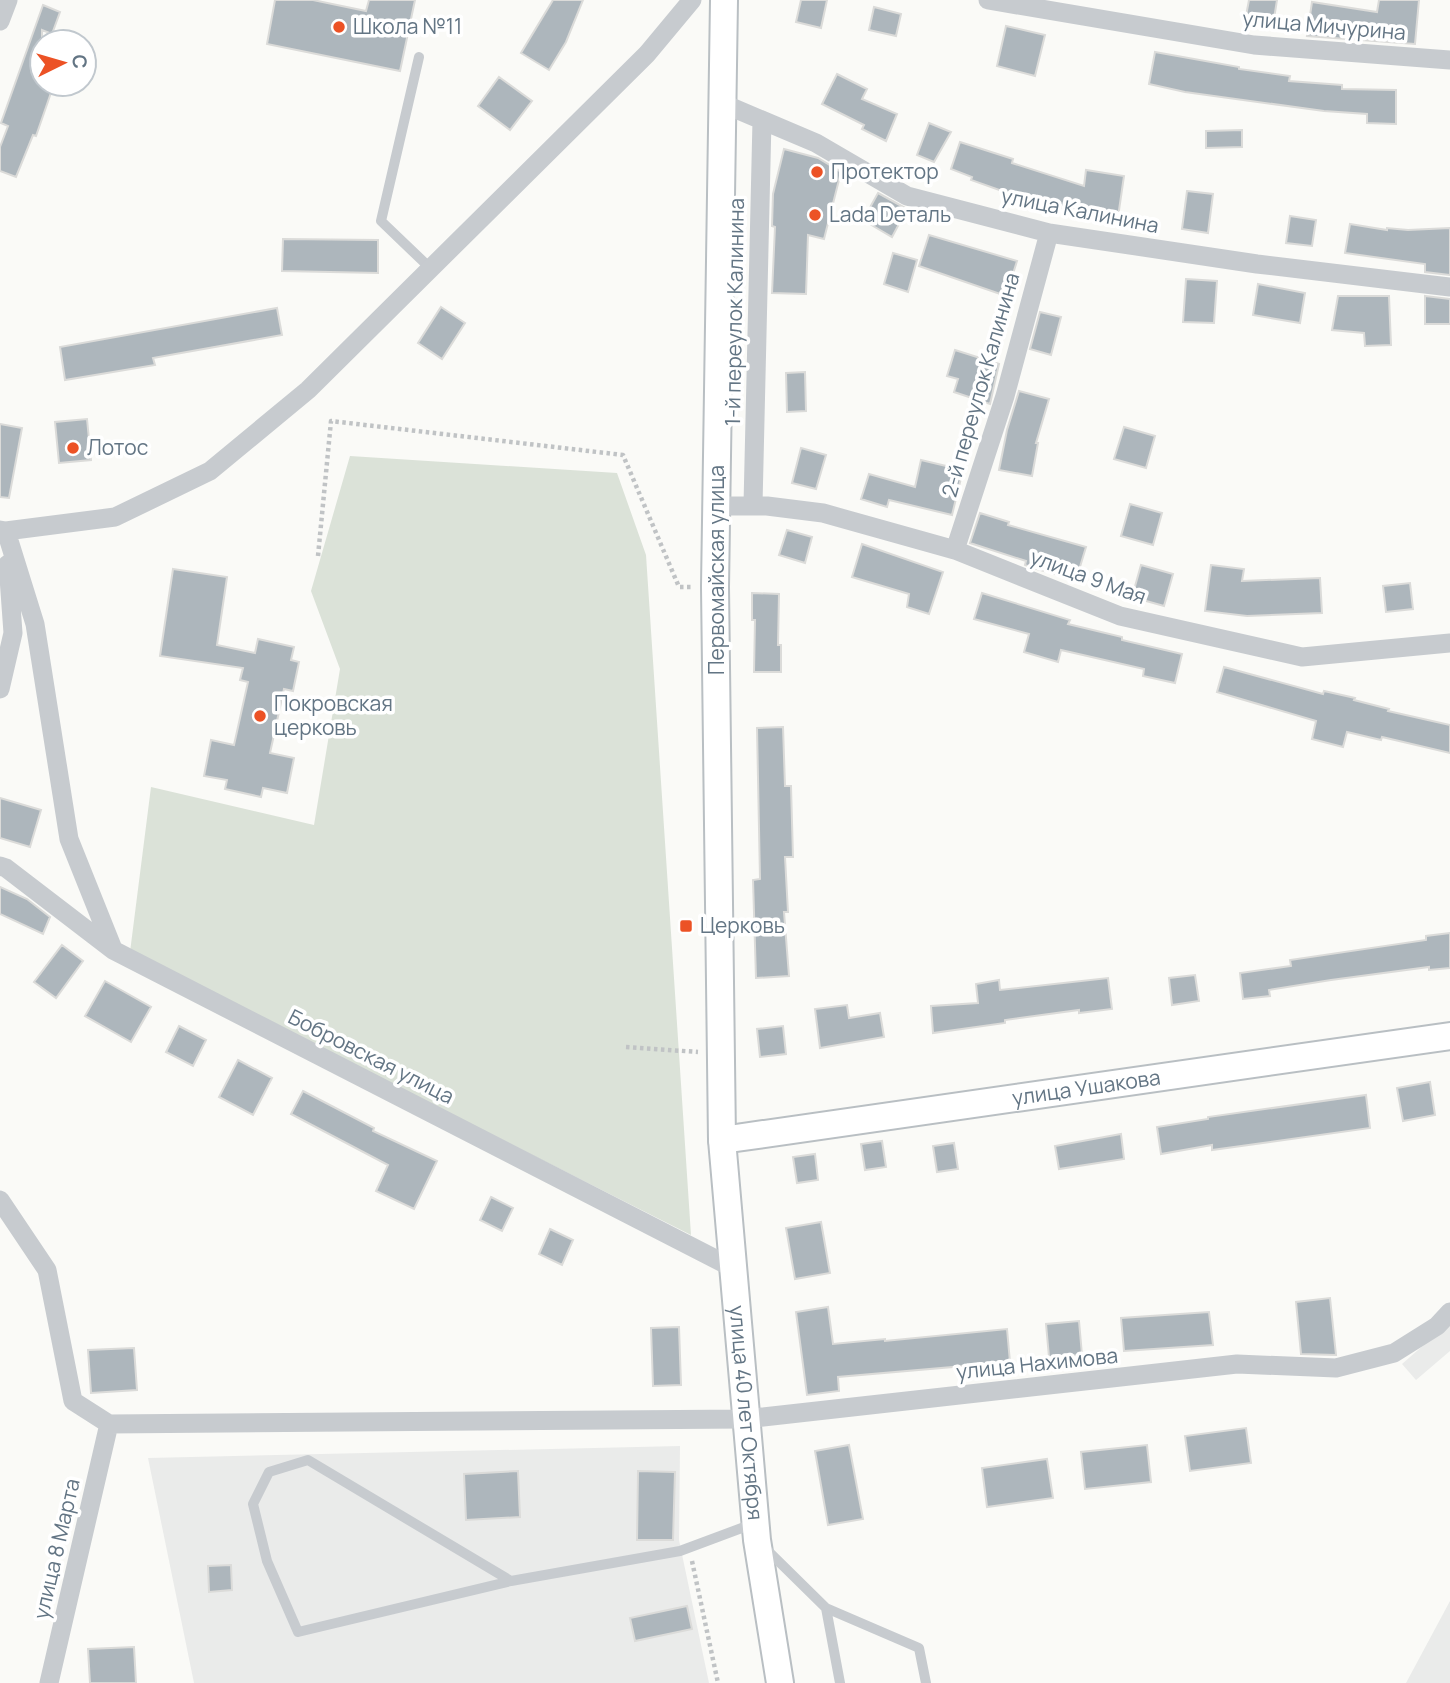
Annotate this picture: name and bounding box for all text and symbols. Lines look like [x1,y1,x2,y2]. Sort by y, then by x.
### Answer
street label: улица Мичурина [1241,4,1407,46]
place label: Школа №11 [353,12,462,40]
marker: Школа №11 [331,19,347,35]
north arrow [28,28,98,98]
text: С [66,53,93,70]
place label: Протектор [831,157,939,185]
marker: Протектор [809,164,825,180]
street label: улица Калинина [999,181,1161,239]
street label: 1-й переулок Калинина [718,198,750,426]
place label: Lada Dеталь [829,200,951,228]
marker: Lada Dеталь [807,207,823,223]
street label: 2-й переулок Калинина [935,269,1025,500]
place label: Лотос [87,433,148,461]
marker: Лотос [65,440,81,456]
street label: Первомайская улица [702,465,730,675]
street label: улица 9 Мая [1026,542,1150,610]
place label: Покровская церковь [274,689,393,741]
marker: Покровская церковь [252,708,268,724]
place label: Церковь [700,911,785,939]
marker: Церковь [678,918,694,934]
street label: Бобровская улица [284,1002,459,1110]
street label: улица Ушакова [1010,1063,1162,1111]
street label: улица 40 лет Октября [724,1304,770,1521]
street label: улица Нахимова [955,1341,1119,1385]
street label: улица 8 Марта [26,1476,86,1622]

